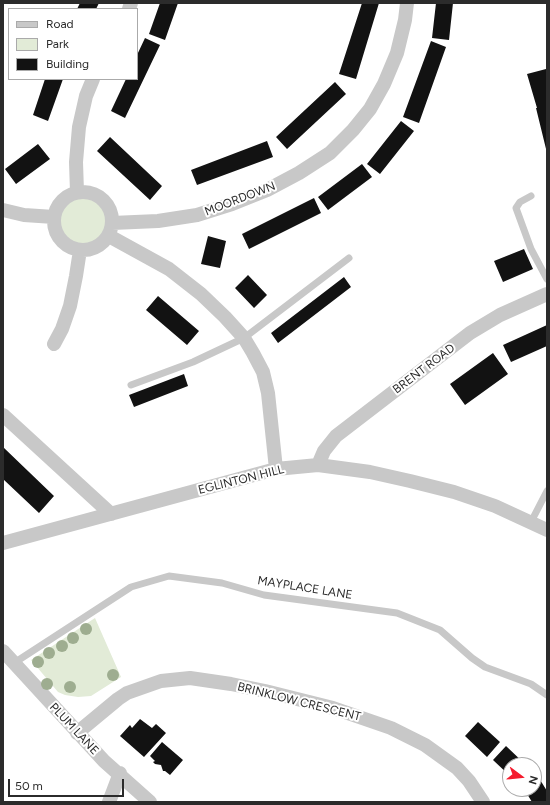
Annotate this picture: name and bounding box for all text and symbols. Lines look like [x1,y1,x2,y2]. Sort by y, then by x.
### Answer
legend [8,8,138,80]
text: Road [46,17,74,31]
text: Park [46,37,69,51]
text: Building [46,57,89,71]
street label: MOORDOWN [203,179,277,219]
street label: BRENT ROAD [390,341,458,397]
street label: EGLINTON HILL [197,462,285,498]
street label: MAYPLACE LANE [256,573,354,603]
street label: BRINKLOW CRESCENT [236,680,362,724]
street label: PLUM LANE [46,700,102,758]
north arrow [502,757,542,797]
scale bar [10,771,126,797]
text: N [526,774,540,786]
text: 50 m [15,779,43,793]

